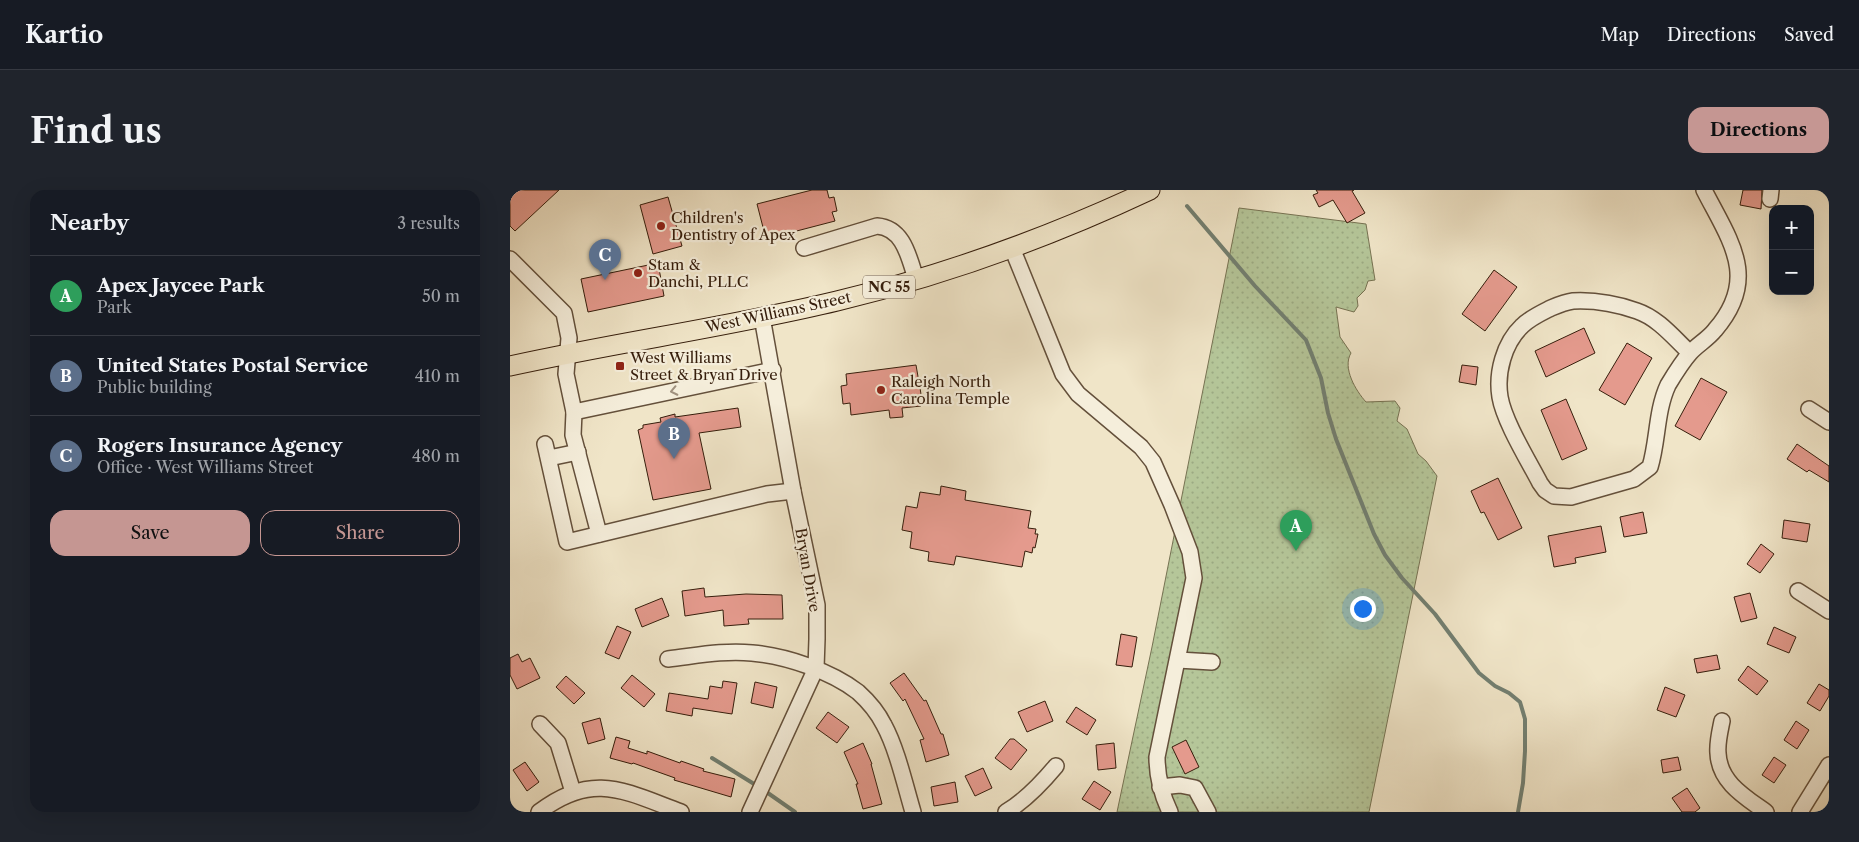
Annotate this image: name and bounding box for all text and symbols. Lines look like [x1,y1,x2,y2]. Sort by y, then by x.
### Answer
text: Kartio [25,20,103,49]
text: Map [1600,24,1639,46]
text: Directions [1667,24,1756,46]
text: Saved [1784,24,1834,46]
button: Directions [1688,107,1829,153]
text: Find us [30,109,162,152]
map controls [1769,205,1814,295]
button: + [1769,205,1814,250]
place label: Children's Dentistry of Apex [671,208,796,244]
text: Nearby [50,210,129,235]
text: 3 results [397,213,460,233]
marker: Children's Dentistry of Apex [655,220,667,232]
pin: C [589,239,621,280]
button: − [1769,250,1814,295]
place label: Stam & Danchi, PLLC [648,255,748,291]
marker: Stam & Danchi, PLLC [632,267,644,279]
text: Apex Jaycee Park [97,274,264,297]
road number: NC 55 [863,275,915,298]
text: A [60,286,72,306]
text: 50 m [422,286,460,306]
street label: West Williams Street [703,287,853,337]
text: Park [97,297,132,317]
place label: West Williams Street & Bryan Drive [629,348,778,384]
text: United States Postal Service [97,354,368,377]
marker: West Williams Street & Bryan Drive [614,360,626,372]
text: B [60,366,72,386]
text: 410 m [415,366,460,386]
place label: Raleigh North Carolina Temple [891,372,1010,408]
text: Public building [97,377,212,397]
marker: Raleigh North Carolina Temple [875,384,887,396]
one-way arrow [670,385,679,396]
pin: B [658,418,690,459]
text: Rogers Insurance Agency [97,434,342,457]
text: C [60,446,72,466]
text: 480 m [412,446,460,466]
text: Office · West Williams Street [97,457,313,477]
button: Save [50,510,250,556]
button: Share [260,510,460,556]
pin: A [1280,510,1312,551]
street label: Bryan Drive [791,527,825,613]
your location [1350,596,1376,622]

